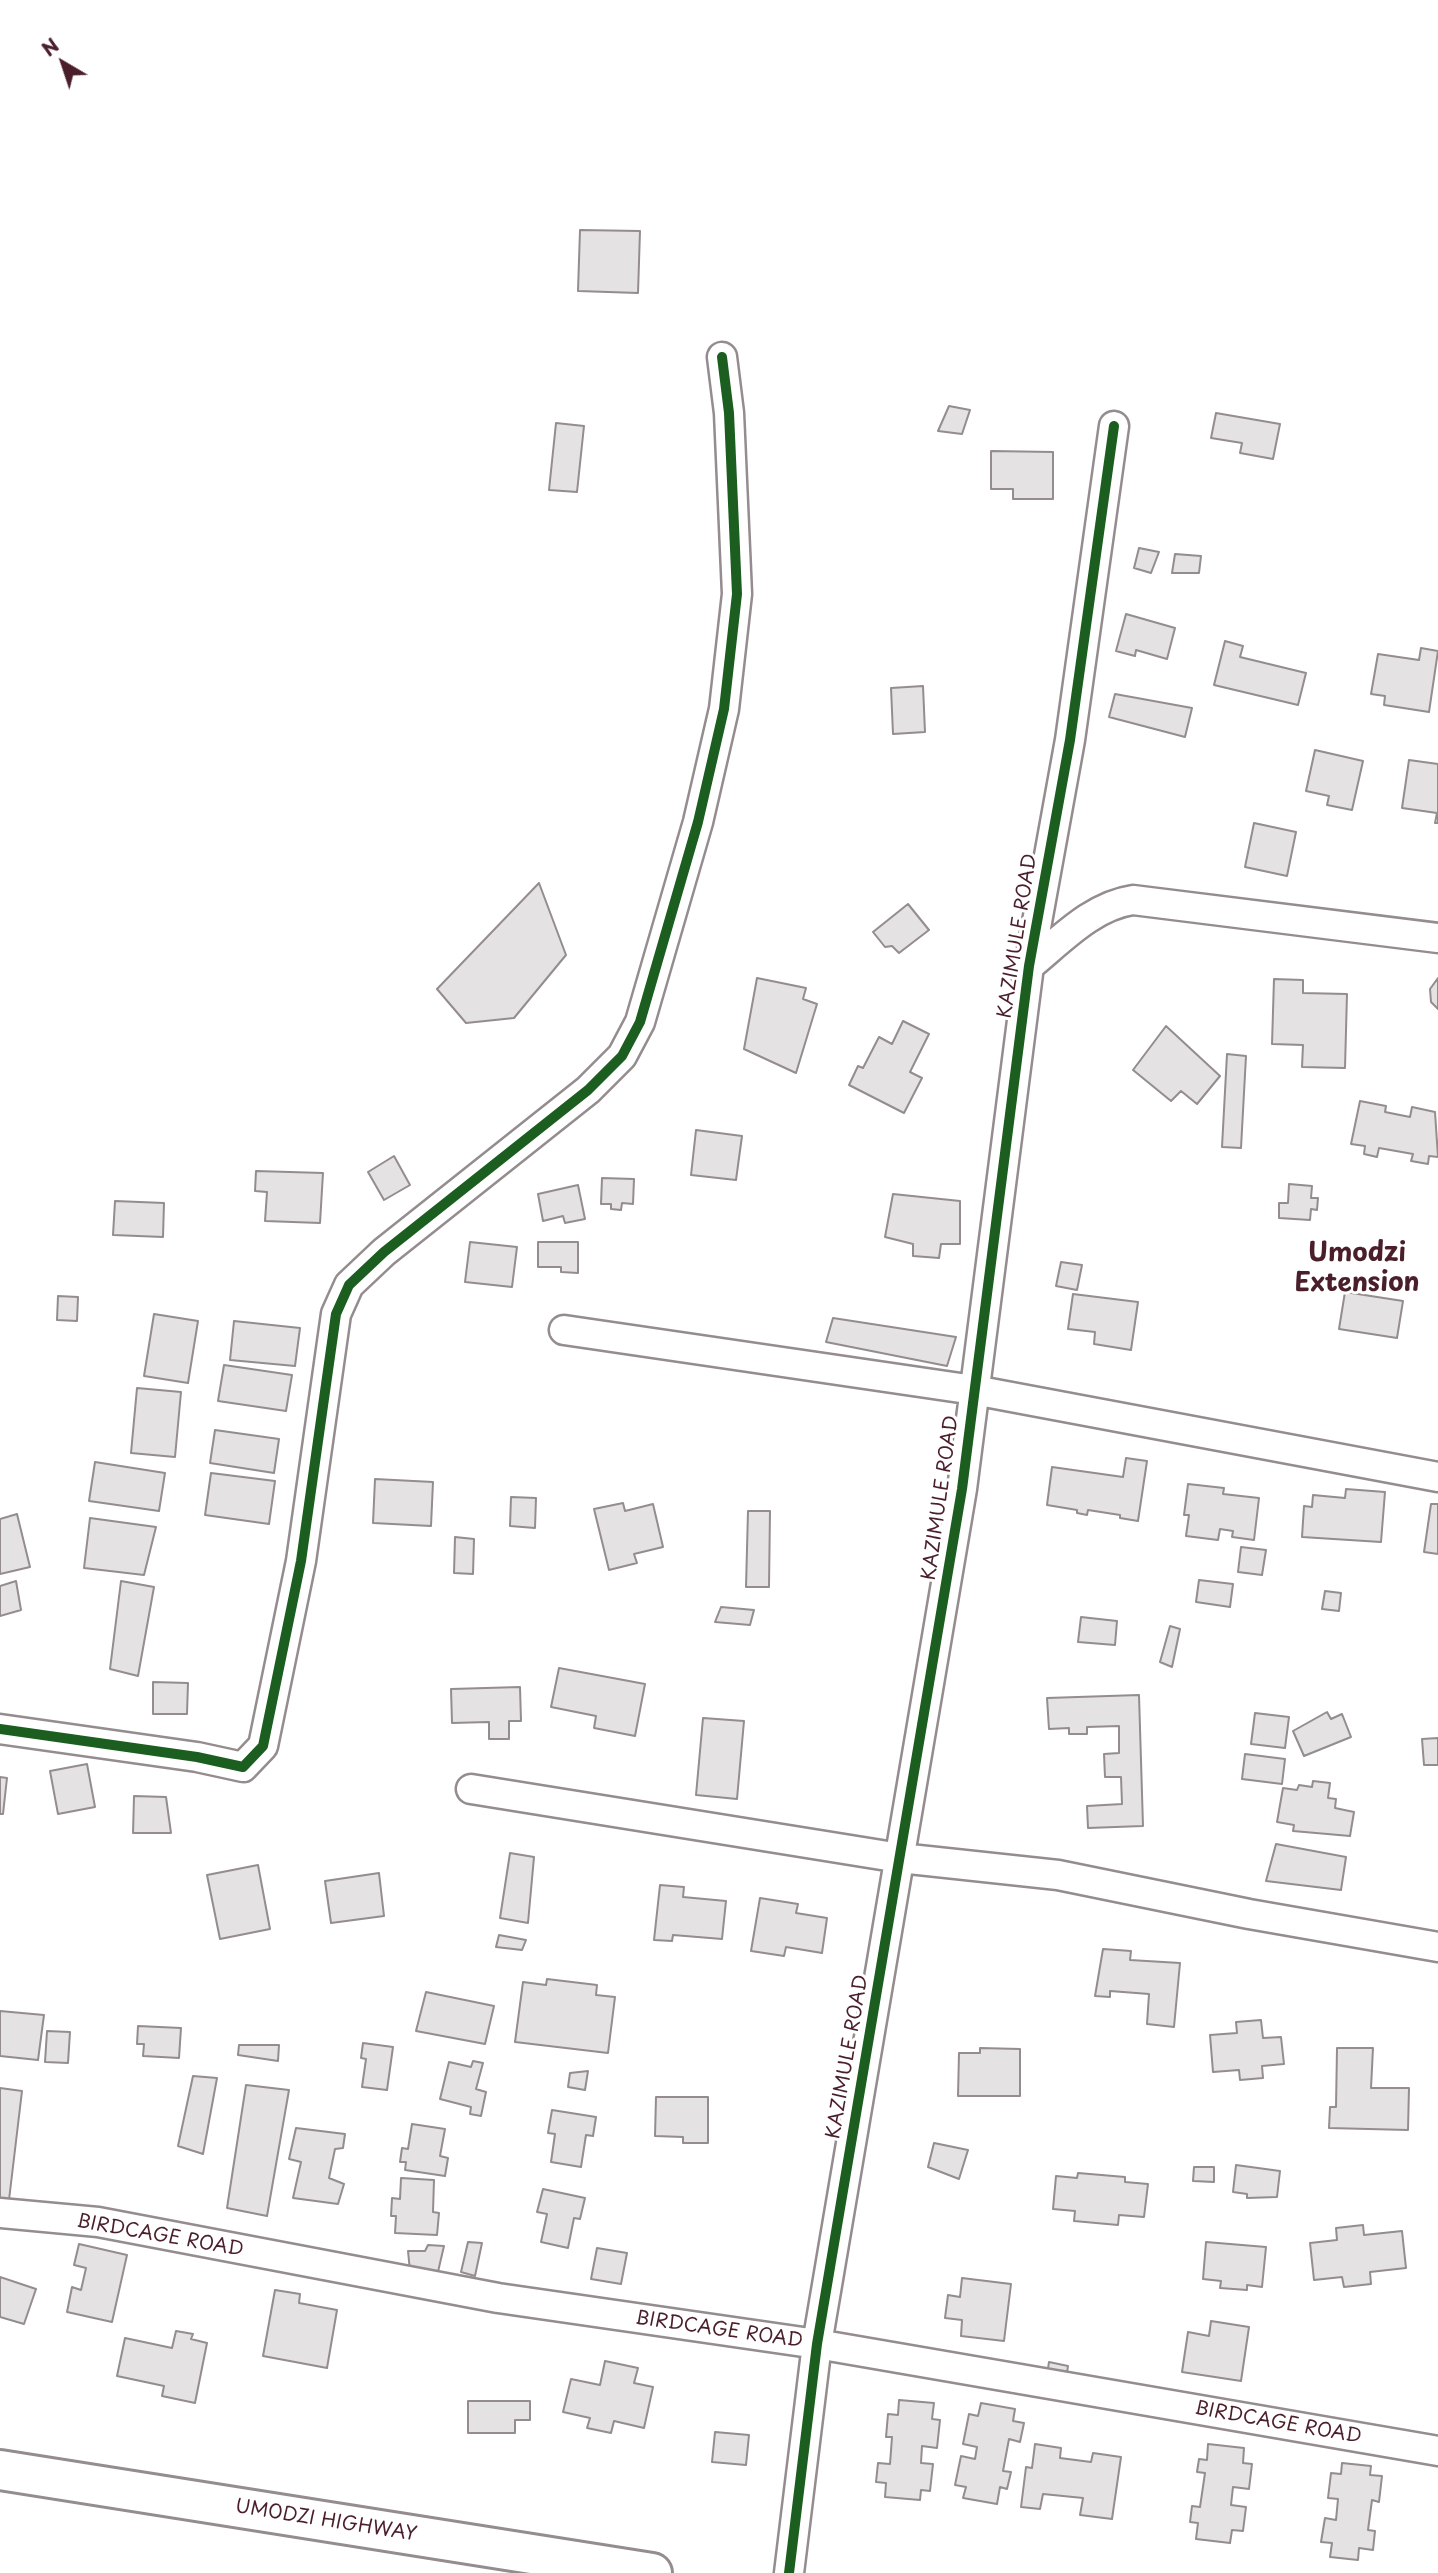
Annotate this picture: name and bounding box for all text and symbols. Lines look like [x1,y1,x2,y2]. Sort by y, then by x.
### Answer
north arrow [28,28,98,98]
text: N [35,31,64,62]
street label: KAZIMULE ROAD [994,852,1042,1020]
district label: Umodzi Extension [1294,1238,1420,1300]
street label: KAZIMULE ROAD [918,1414,964,1582]
street label: KAZIMULE ROAD [822,1973,874,2141]
street label: BIRDCAGE ROAD [75,2210,245,2262]
street label: BIRDCAGE ROAD [634,2307,804,2353]
street label: BIRDCAGE ROAD [1193,2397,1363,2449]
street label: UMODZI HIGHWAY [234,2495,418,2547]

